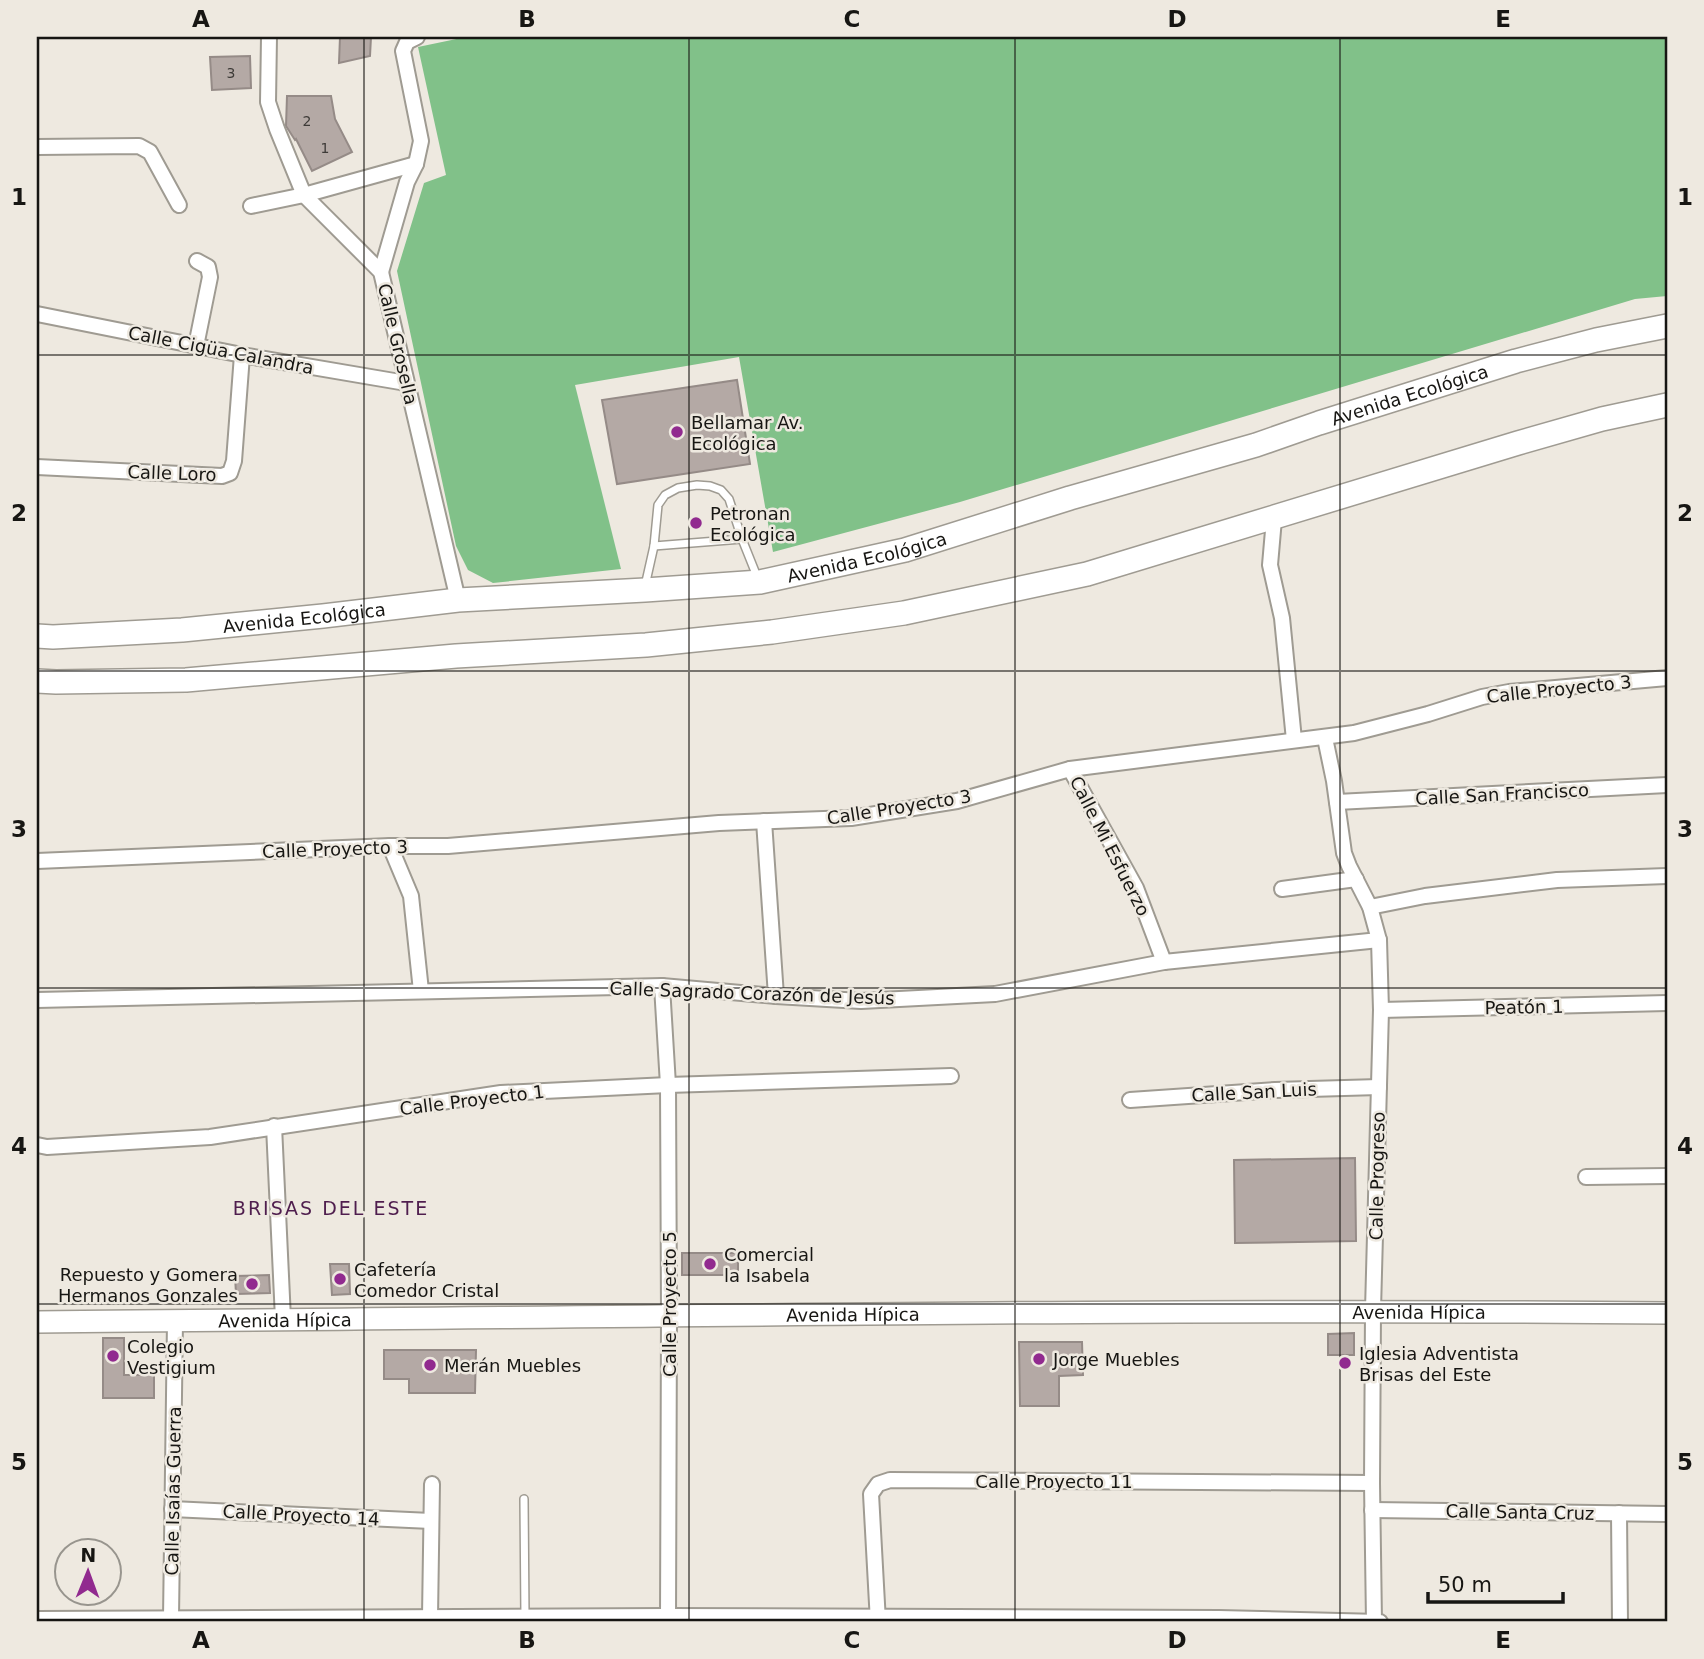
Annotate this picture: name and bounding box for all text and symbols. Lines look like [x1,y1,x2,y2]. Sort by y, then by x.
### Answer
text: A [192,6,210,32]
text: B [518,6,536,32]
text: C [844,6,860,32]
text: D [1167,6,1187,32]
text: E [1495,6,1511,32]
house number: 3 [227,65,235,81]
house number: 2 [303,113,311,129]
house number: 1 [321,140,329,156]
text: 1 [11,184,27,210]
text: 1 [1677,184,1693,210]
street label: Calle Grosella [374,281,422,407]
street label: Calle Cigüa Calandra [127,322,315,378]
street label: Avenida Ecológica [1329,360,1491,429]
place label: Bellamar Av. Ecológica [691,412,803,454]
marker: Bellamar Av. Ecológica [669,424,685,440]
street label: Calle Loro [127,461,217,485]
text: 2 [11,500,27,526]
text: 2 [1677,500,1693,526]
place label: Petronan Ecológica [710,503,796,545]
marker: Petronan Ecológica [688,515,704,531]
street label: Avenida Ecológica [785,527,949,586]
street label: Avenida Ecológica [222,598,387,636]
street label: Calle Proyecto 3 [1485,671,1633,707]
street label: Calle Mi Esfuerzo [1066,773,1154,919]
street label: Calle San Francisco [1415,779,1589,809]
street label: Calle Proyecto 3 [825,785,973,829]
text: 3 [11,816,27,842]
text: 3 [1677,816,1693,842]
street label: Calle Proyecto 3 [262,836,408,862]
street label: Calle Sagrado Corazón de Jesús [609,978,895,1008]
street label: Peatón 1 [1484,996,1564,1018]
street label: Calle San Luis [1191,1078,1317,1106]
street label: Calle Proyecto 1 [398,1081,546,1119]
street label: Calle Progreso [1365,1111,1389,1241]
text: 4 [11,1133,27,1159]
text: 4 [1677,1133,1693,1159]
district label: BRISAS DEL ESTE [233,1197,429,1219]
street label: Calle Proyecto 5 [659,1231,680,1377]
place label: Comercial la Isabela [724,1244,814,1286]
marker: Comercial la Isabela [702,1256,718,1272]
place label: Cafetería Comedor Cristal [354,1259,499,1301]
place label: Repuesto y Gomera Hermanos Gonzales [58,1264,238,1306]
marker: Cafetería Comedor Cristal [332,1271,348,1287]
marker: Repuesto y Gomera Hermanos Gonzales [244,1276,260,1292]
street label: Avenida Hípica [1352,1301,1486,1322]
street label: Avenida Hípica [786,1303,920,1325]
street label: Avenida Hípica [218,1309,352,1331]
place label: Colegio Vestigium [127,1336,216,1378]
place label: Iglesia Adventista Brisas del Este [1359,1343,1519,1385]
marker: Colegio Vestigium [105,1348,121,1364]
place label: Jorge Muebles [1052,1349,1180,1370]
marker: Jorge Muebles [1031,1351,1047,1367]
place label: Merán Muebles [444,1355,581,1376]
marker: Iglesia Adventista Brisas del Este [1337,1355,1353,1371]
marker: Merán Muebles [422,1357,438,1373]
street label: Calle Isaías Guerra [161,1406,185,1576]
text: 5 [11,1449,27,1475]
text: 5 [1677,1449,1693,1475]
street label: Calle Proyecto 11 [975,1471,1133,1492]
street label: Calle Proyecto 14 [222,1500,380,1530]
street label: Calle Santa Cruz [1445,1500,1595,1524]
north arrow [52,1536,122,1606]
text: N [80,1544,96,1566]
scale bar [1428,1561,1562,1605]
text: 50 m [1438,1573,1492,1597]
text: A [192,1627,210,1653]
text: B [518,1627,536,1653]
text: C [844,1627,860,1653]
text: D [1167,1627,1187,1653]
text: E [1495,1627,1511,1653]

